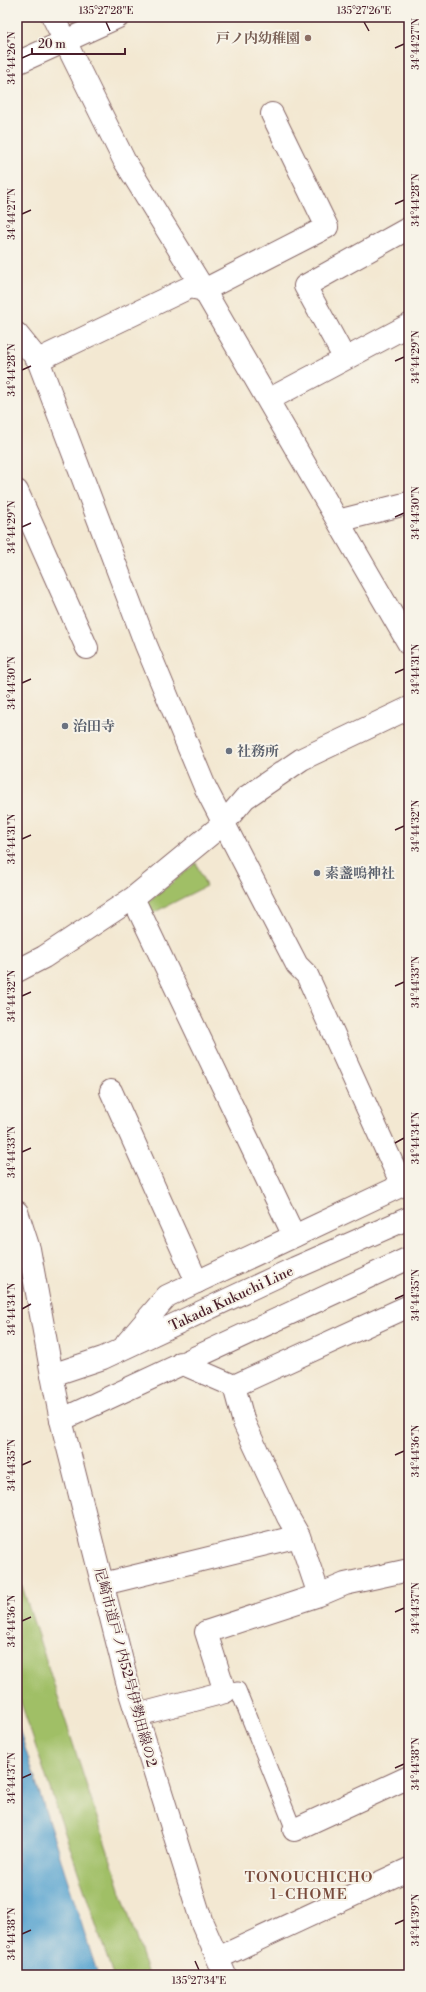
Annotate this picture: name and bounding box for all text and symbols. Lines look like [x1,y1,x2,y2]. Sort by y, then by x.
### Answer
text: 135°27'28"E [79,5,133,17]
text: 135°27'26"E [337,5,391,17]
text: 34°44'27"N [410,18,422,70]
scale bar [32,30,125,56]
place label: 戸ノ内幼稚園 [216,30,300,48]
text: 34°44'26"N [6,31,18,84]
marker: 戸ノ内幼稚園 [303,33,313,43]
text: 20 m [38,37,66,52]
text: 34°44'28"N [410,173,422,226]
text: 34°44'27"N [6,188,18,240]
text: 34°44'29"N [410,330,422,383]
text: 34°44'28"N [6,343,18,396]
text: 34°44'30"N [410,486,422,540]
text: 34°44'29"N [6,500,18,553]
text: 34°44'31"N [410,643,422,694]
text: 34°44'30"N [6,656,18,710]
place label: 治田寺 [73,718,115,736]
marker: 治田寺 [60,721,70,731]
place label: 社務所 [237,743,279,761]
marker: 社務所 [224,746,234,756]
text: 34°44'32"N [410,799,422,852]
text: 34°44'31"N [6,813,18,864]
place label: 素盞鳴神社 [325,865,395,883]
marker: 素盞鳴神社 [312,868,322,878]
text: 34°44'33"N [410,955,422,1008]
text: 34°44'32"N [6,969,18,1022]
text: 34°44'34"N [410,1111,422,1164]
text: 34°44'33"N [6,1125,18,1178]
street label: Takada Kukuchi Line [166,1262,296,1336]
text: 34°44'35"N [410,1268,422,1321]
text: 34°44'34"N [6,1282,18,1335]
text: 34°44'36"N [410,1424,422,1477]
text: 34°44'35"N [6,1438,18,1491]
street label: 尼崎市道戸ノ内52号伊勢田線の2 [90,1566,160,1769]
text: 34°44'37"N [410,1582,422,1634]
text: 34°44'36"N [6,1594,18,1647]
text: 34°44'38"N [410,1737,422,1790]
text: 34°44'37"N [6,1752,18,1804]
district label: TONOUCHICHO 1-CHOME [245,1868,373,1904]
text: 34°44'39"N [410,1893,422,1946]
text: 34°44'38"N [6,1907,18,1960]
text: 135°27'34"E [172,1975,226,1987]

